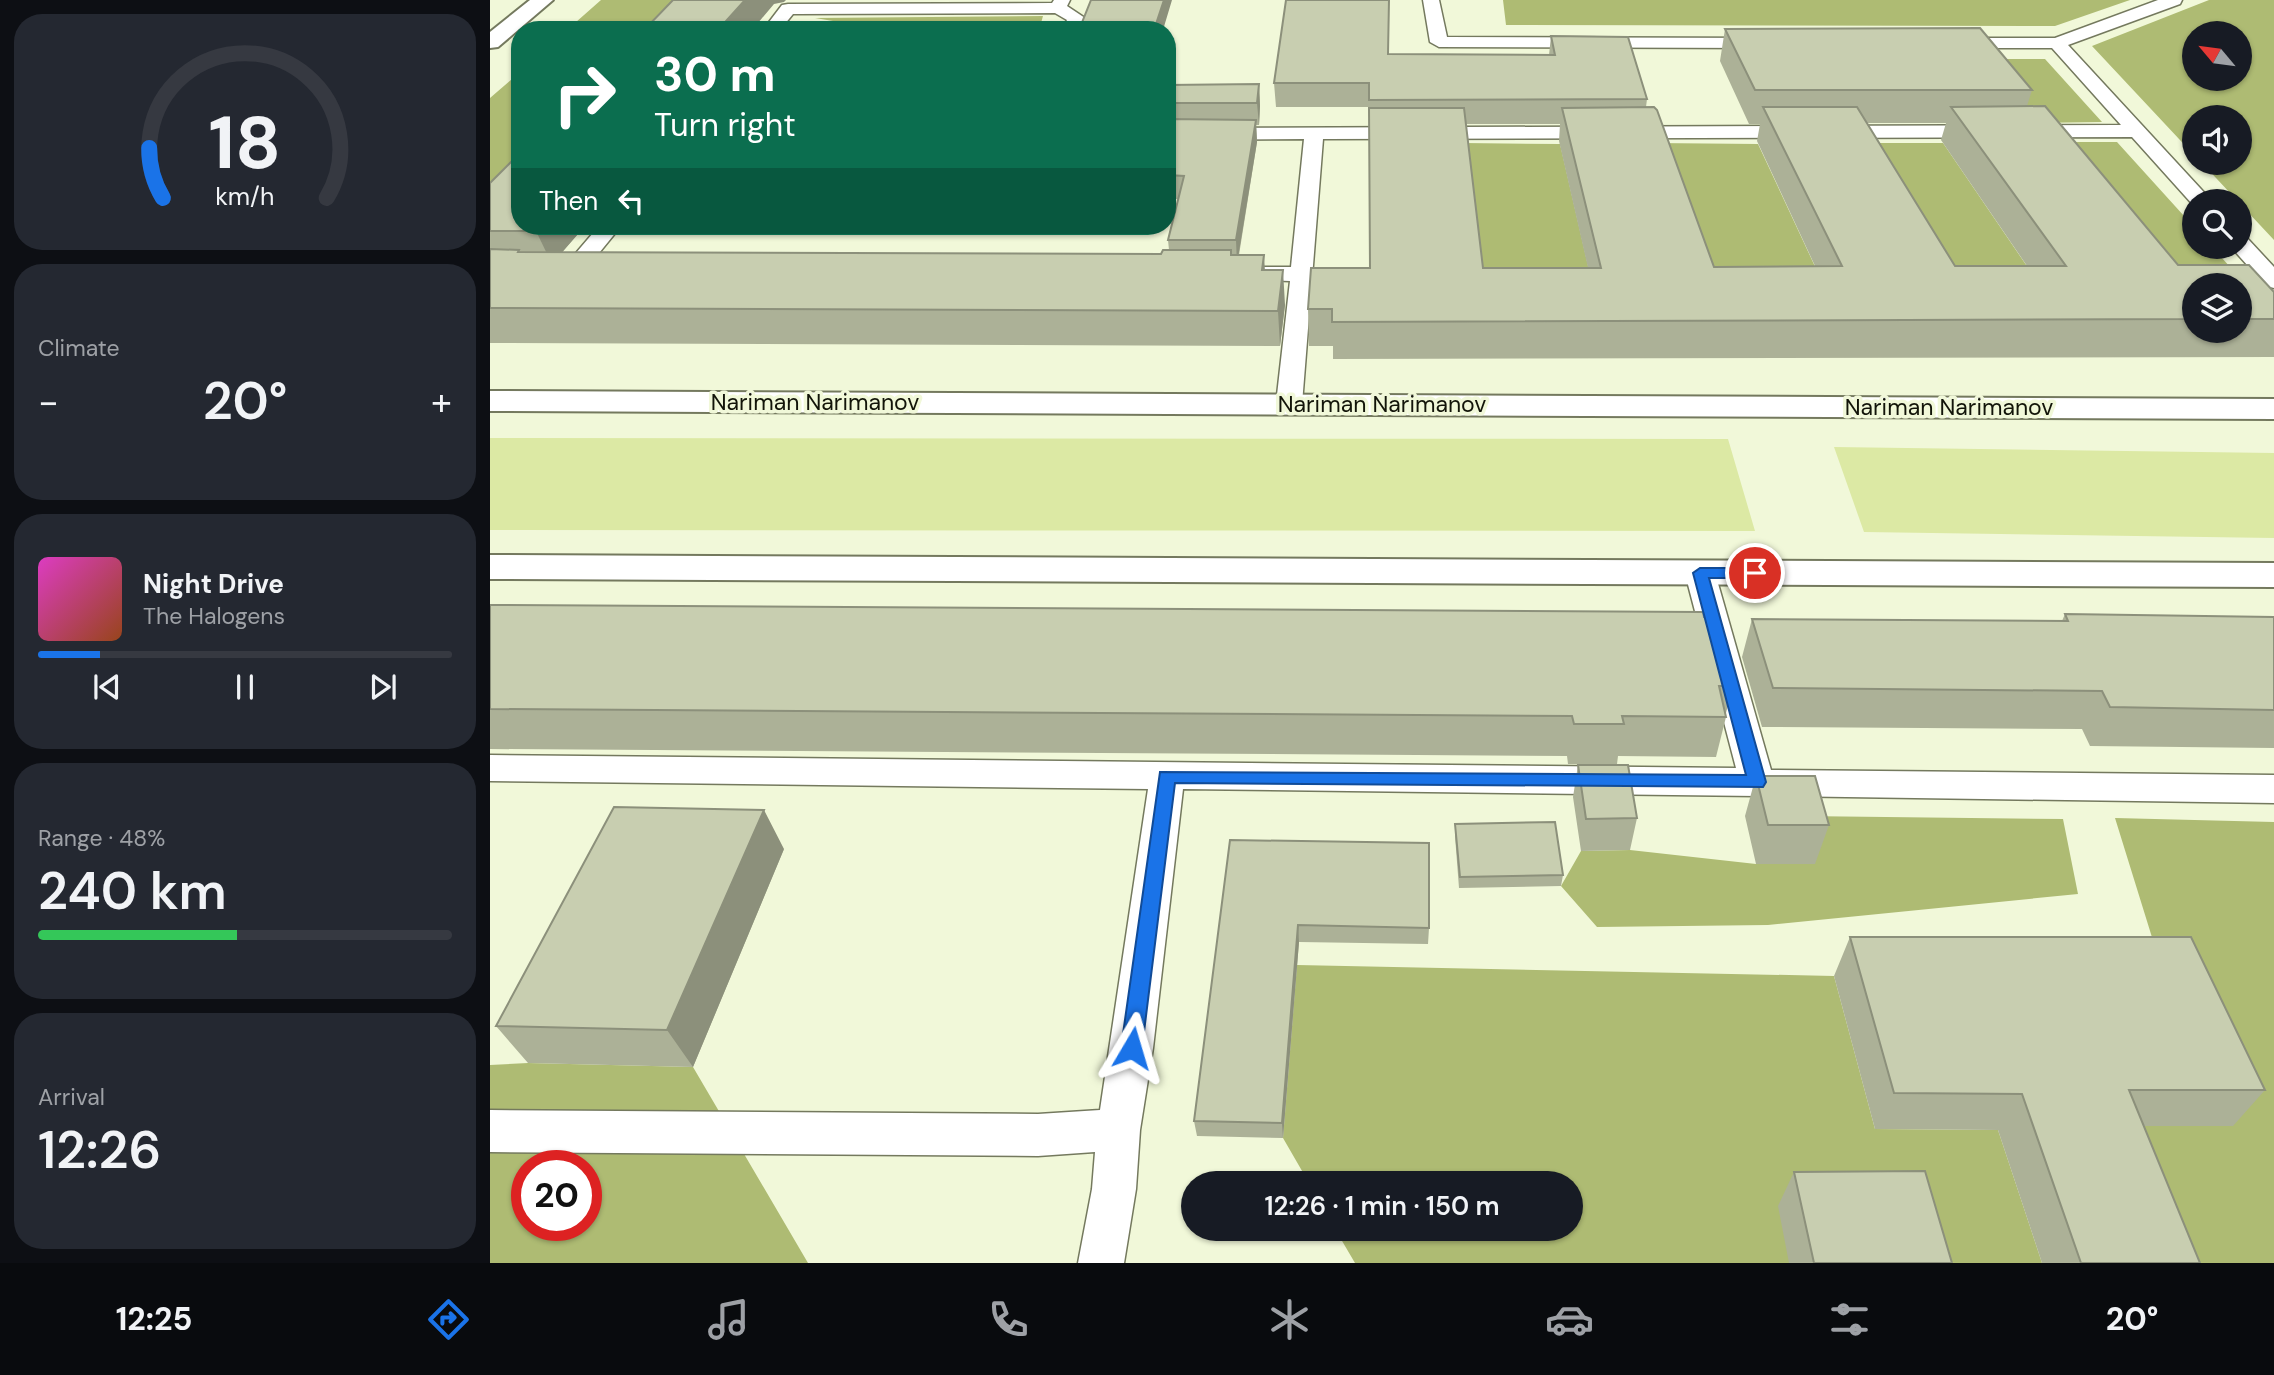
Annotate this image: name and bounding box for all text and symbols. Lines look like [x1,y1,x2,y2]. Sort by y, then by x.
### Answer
north arrow [2182,21,2252,91]
map controls [2182,21,2252,343]
text: 30 m [654,42,776,106]
icon: right [539,49,630,140]
text: 18 [209,96,281,191]
text: Turn right [654,104,796,146]
button: sound [2182,105,2252,175]
text: km/h [215,180,275,213]
icon: left [612,182,650,220]
text: Then [539,184,598,218]
button: search [2182,189,2252,259]
button: layers [2182,273,2252,343]
text: Climate [38,333,120,363]
text: 20° [203,367,287,435]
text: − [38,377,59,427]
text: + [431,377,452,427]
street label: Nariman Narimanov [711,387,919,417]
street label: Nariman Narimanov [1278,389,1486,419]
street label: Nariman Narimanov [1845,392,2053,422]
pin [1725,543,1785,603]
icon: arrive [1736,554,1774,592]
text: Night Drive [143,567,284,601]
text: The Halogens [143,601,285,631]
icon: previous [88,668,126,706]
icon: pause [226,668,264,706]
icon: next [364,668,402,706]
text: Range · 48% [38,823,165,853]
text: 240 km [38,857,227,925]
position arrow [1095,1011,1169,1085]
text: Arrival [38,1082,105,1112]
text: 12:26 [38,1116,161,1184]
speed limit sign: 20 [511,1150,602,1241]
text: 12:26 · 1 min · 150 m [1264,1189,1500,1223]
icon: directions [424,1295,473,1344]
icon: music [704,1295,753,1344]
icon: phone [984,1295,1033,1344]
icon: climate [1265,1295,1314,1344]
icon: car [1545,1295,1594,1344]
icon: filters [1825,1295,1874,1344]
text: 12:25 [116,1298,192,1340]
text: 20° [2106,1298,2158,1340]

